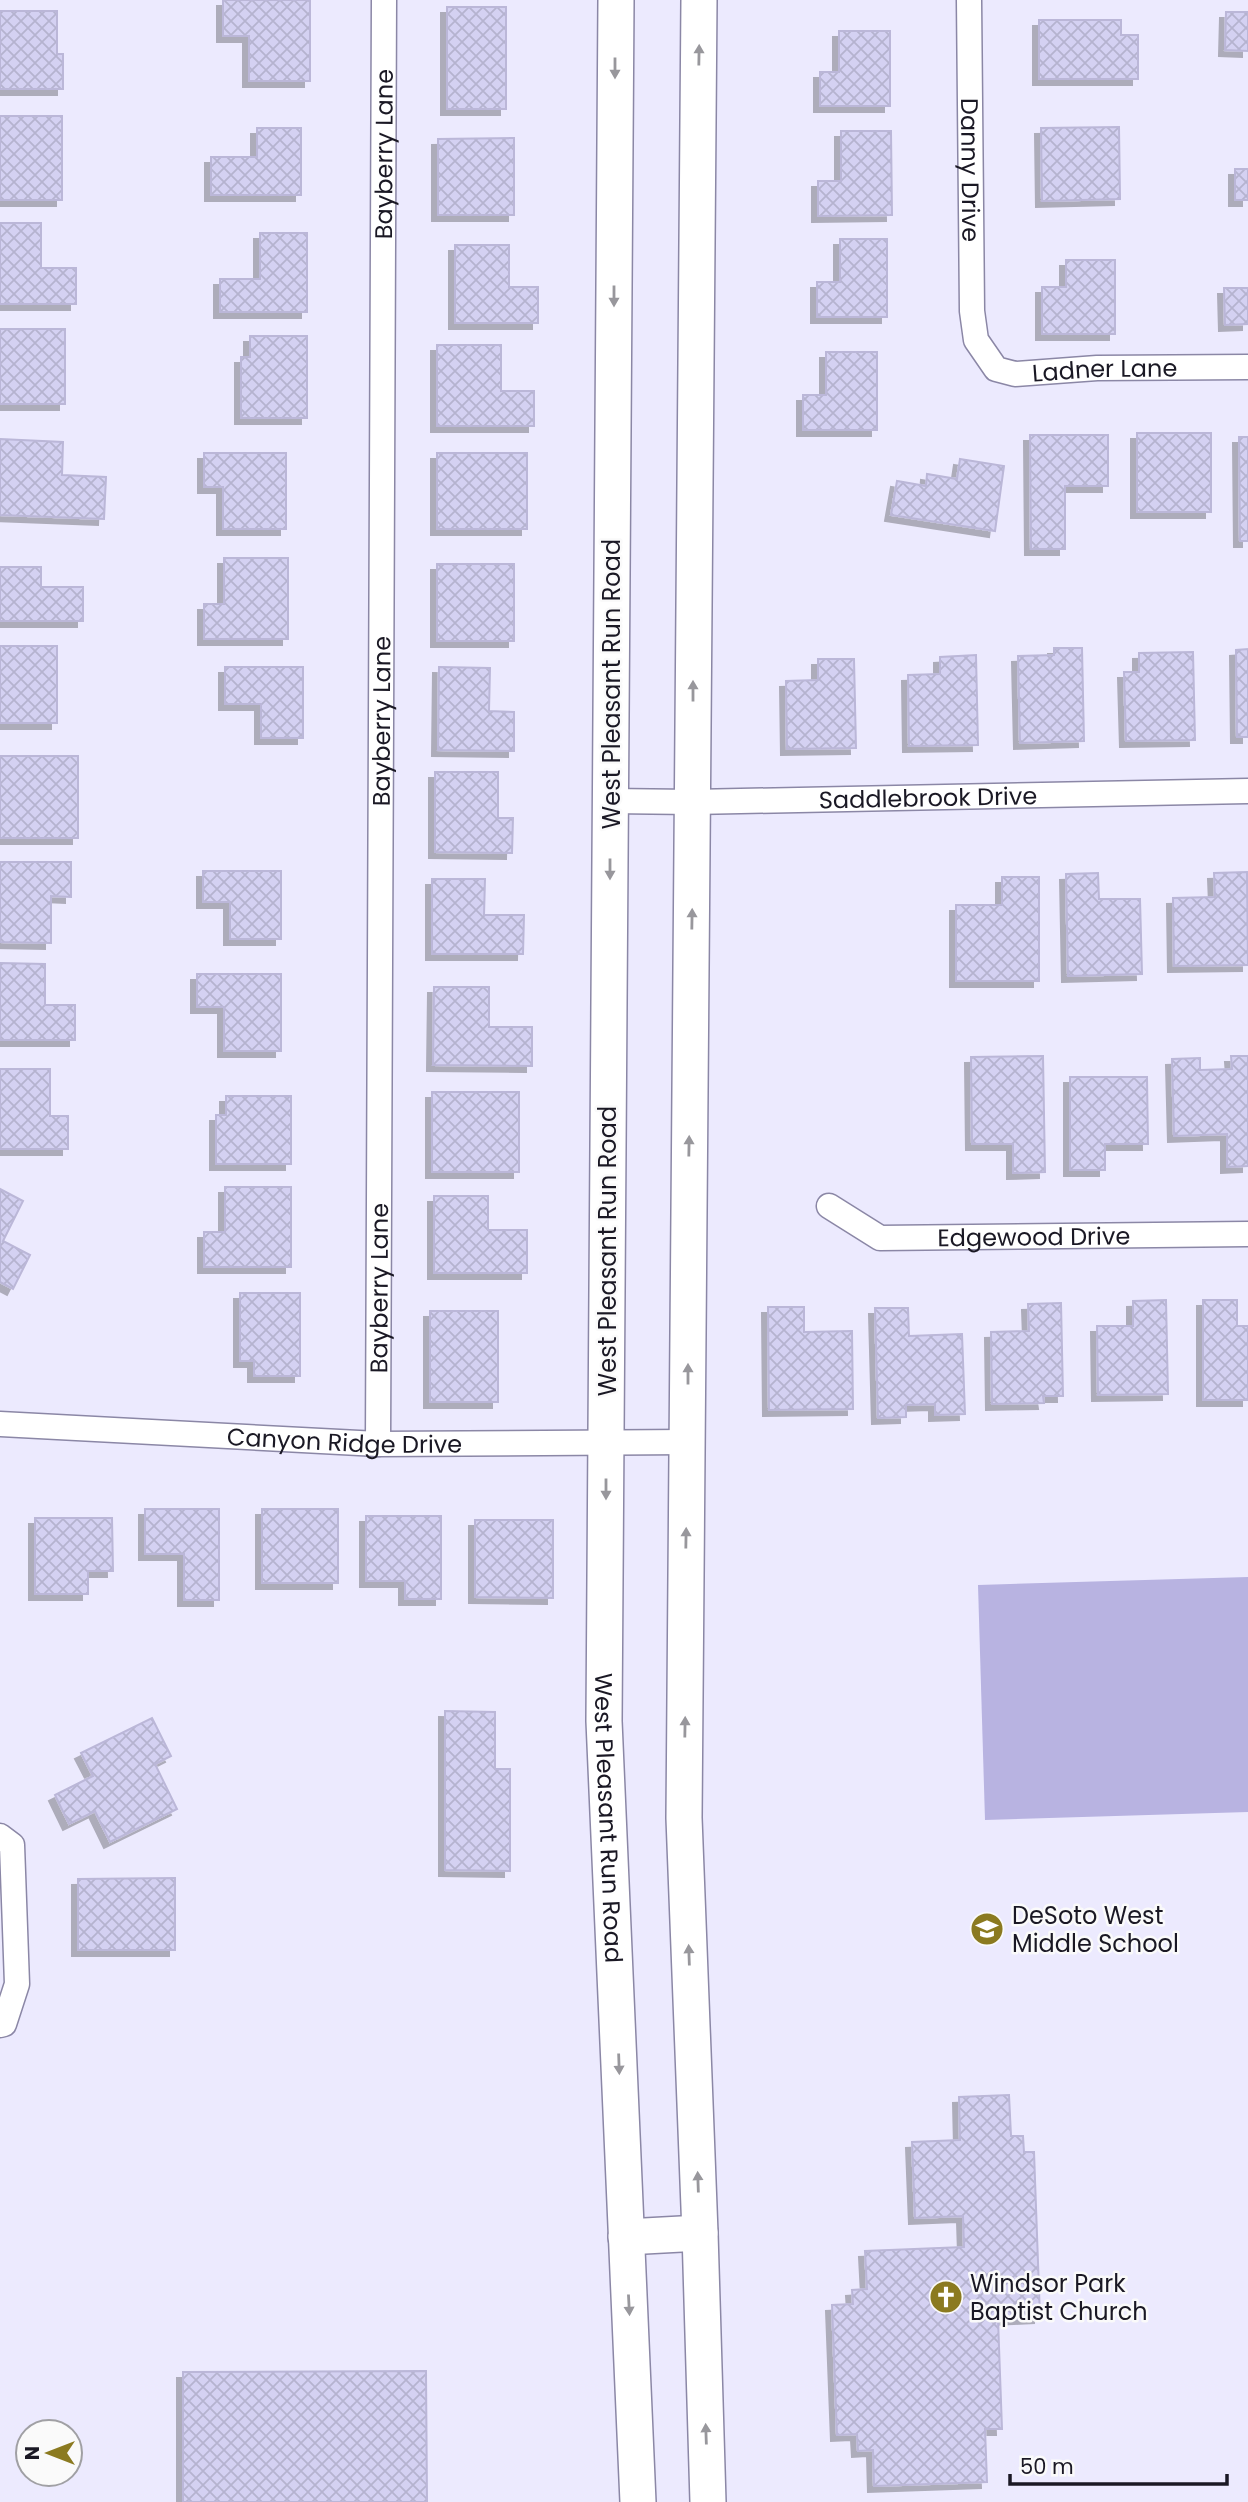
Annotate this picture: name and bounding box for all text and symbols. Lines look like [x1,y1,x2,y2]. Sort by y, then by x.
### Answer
one-way arrow [693,44,705,66]
one-way arrow [609,57,621,79]
street label: Bayberry Lane [367,69,400,239]
street label: Danny Drive [953,98,988,242]
one-way arrow [608,285,620,307]
street label: Ladner Lane [1031,351,1177,389]
street label: West Pleasant Run Road [595,539,628,829]
street label: Bayberry Lane [364,636,398,806]
one-way arrow [688,680,699,702]
street label: Saddlebrook Drive [818,779,1038,816]
one-way arrow [604,858,616,880]
one-way arrow [686,908,697,930]
street label: West Pleasant Run Road [591,1106,624,1396]
one-way arrow [684,1135,695,1157]
street label: Bayberry Lane [362,1203,396,1373]
street label: Edgewood Drive [937,1219,1130,1254]
one-way arrow [682,1363,694,1385]
street label: Canyon Ridge Drive [226,1420,462,1461]
one-way arrow [600,1478,611,1500]
one-way arrow [681,1527,692,1549]
street label: West Pleasant Run Road [587,1673,631,1964]
one-way arrow [679,1716,691,1738]
place label: DeSoto West Middle School [1012,1899,1179,1960]
school or university icon: DeSoto West Middle School [968,1910,1006,1948]
one-way arrow [684,1943,695,1965]
one-way arrow [613,2053,624,2075]
one-way arrow [693,2171,704,2193]
place label: Windsor Park Baptist Church [970,2267,1148,2328]
church icon: Windsor Park Baptist Church [927,2278,965,2316]
one-way arrow [624,2294,635,2316]
north arrow [14,2418,84,2488]
one-way arrow [700,2423,711,2445]
scale bar [1010,2442,1227,2486]
text: N [19,2446,46,2460]
text: 50 m [1020,2452,1074,2481]

